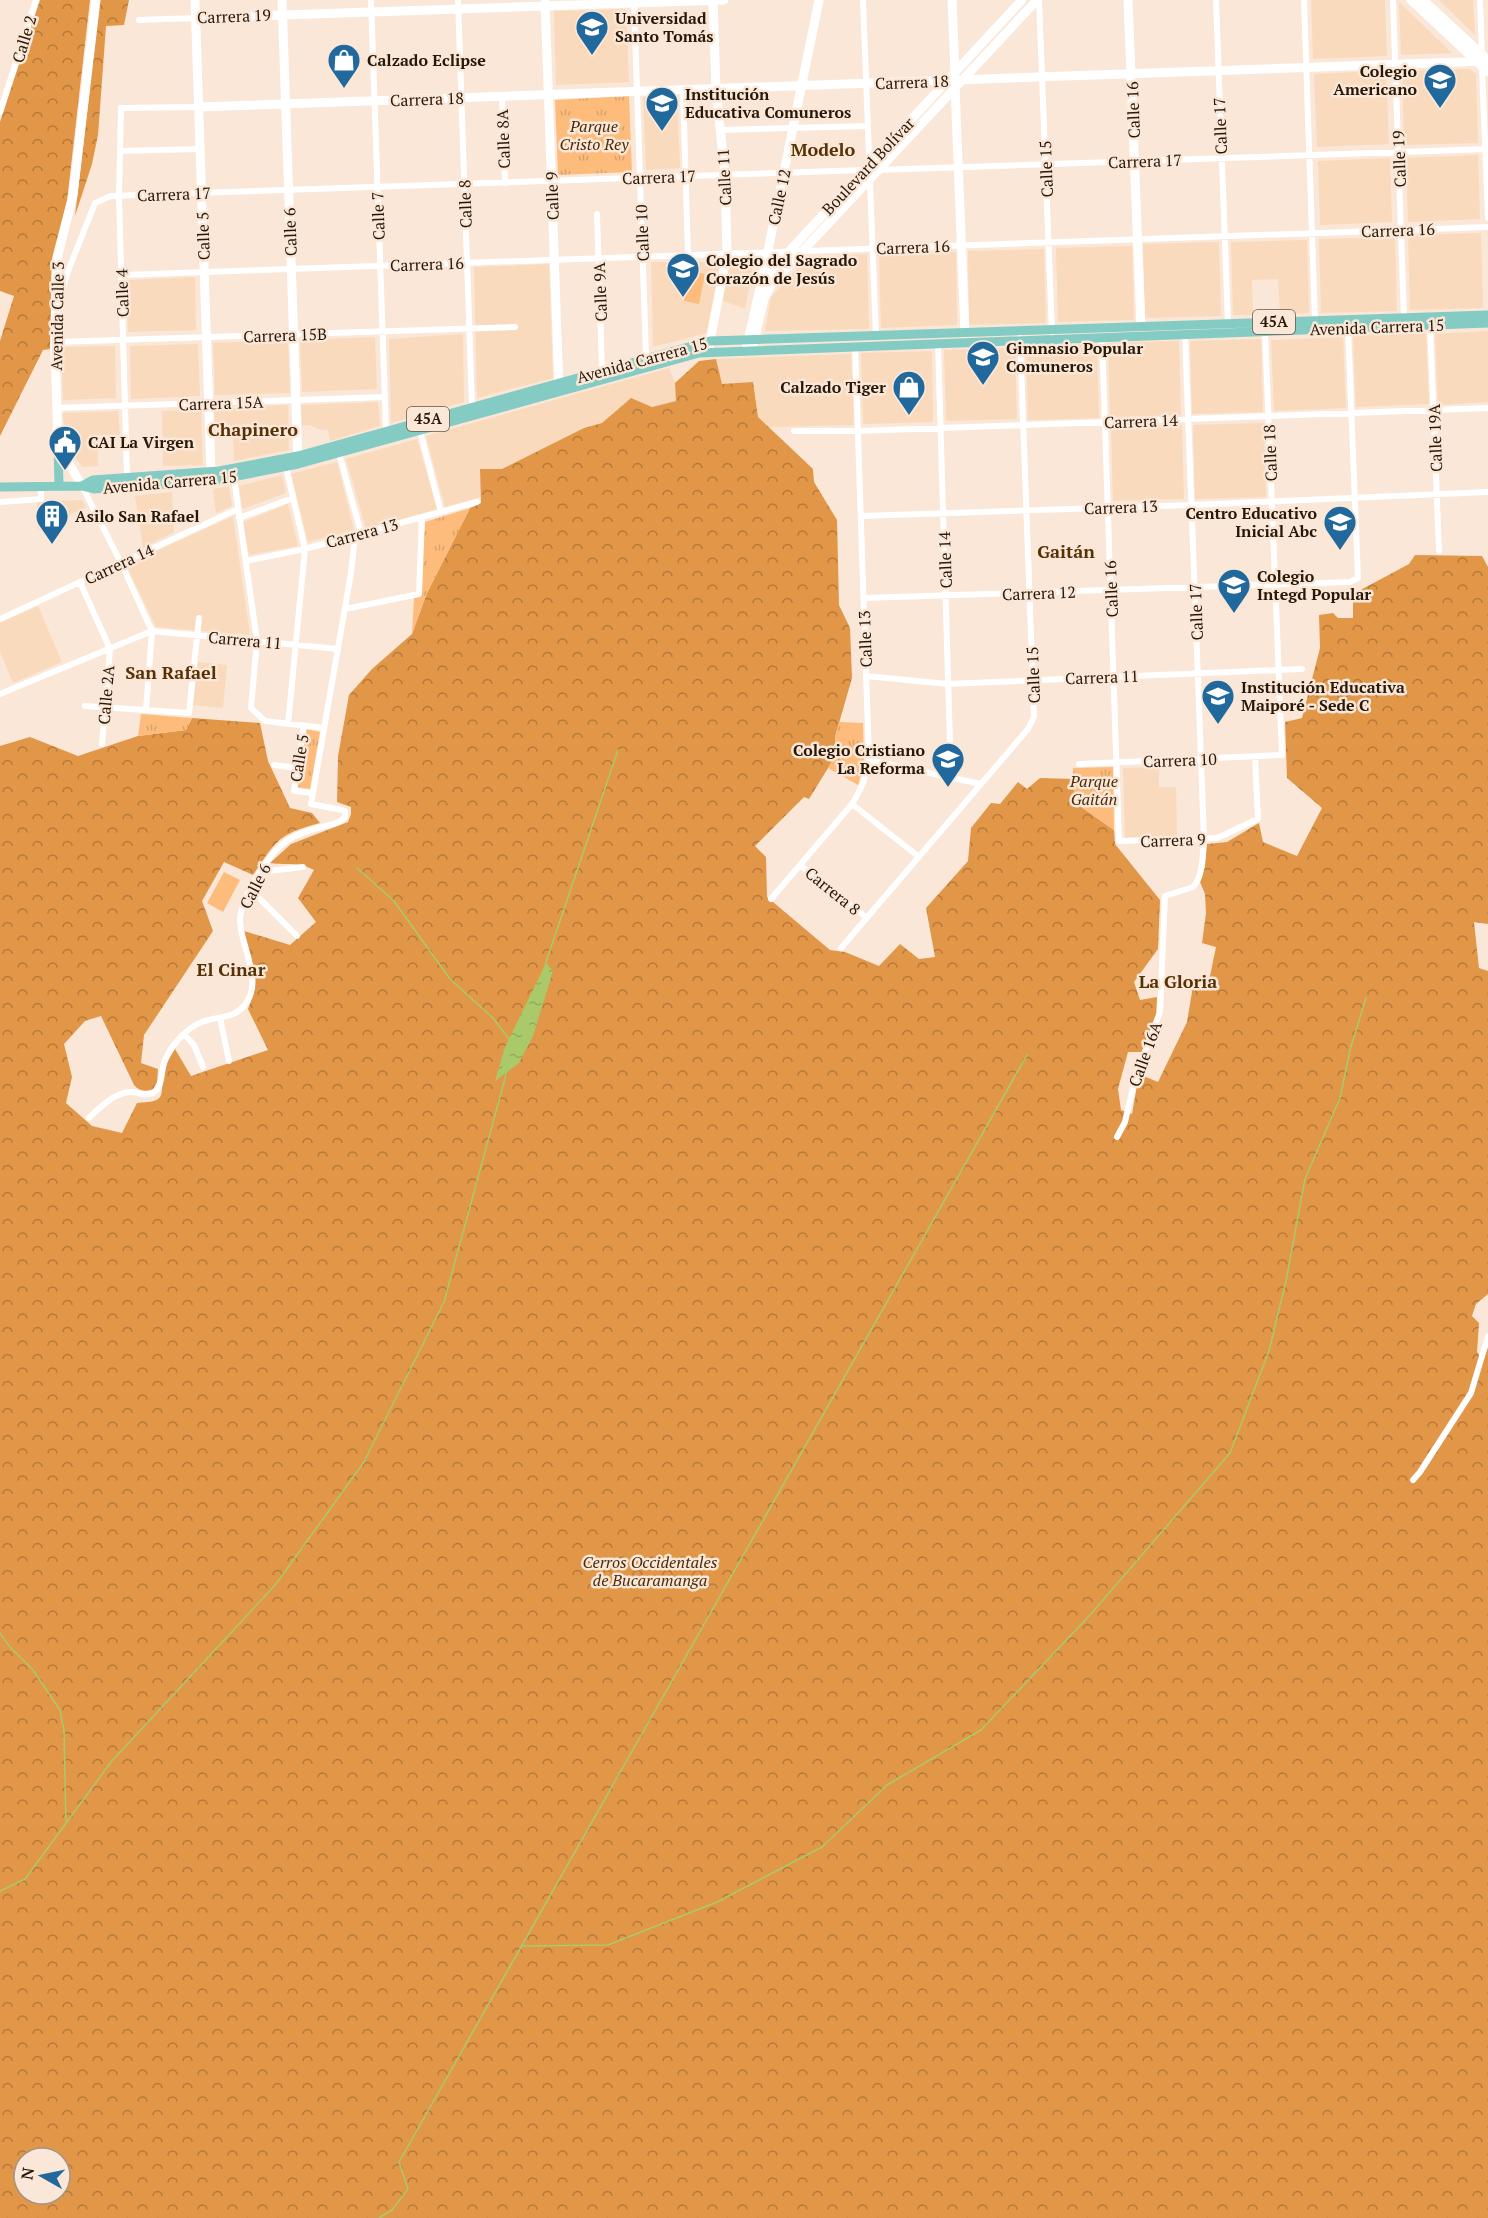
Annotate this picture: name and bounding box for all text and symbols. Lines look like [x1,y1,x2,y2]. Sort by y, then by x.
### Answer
street label: Carrera 19 [197,4,271,28]
place label: Universidad Santo Tomás [615,7,714,47]
school or university icon: Universidad Santo Tomás [574,9,610,56]
street label: Calle 2 [6,13,42,65]
shop icon: Calzado Eclipse [326,42,362,89]
place label: Calzado Eclipse [367,49,486,71]
place label: Colegio Americano [1333,60,1417,100]
school or university icon: Colegio Americano [1422,62,1458,109]
street label: Carrera 18 [875,70,949,94]
street label: Calle 16 [1121,81,1145,139]
place label: Institución Educativa Comuneros [685,83,851,123]
school or university icon: Institución Educativa Comuneros [644,85,680,132]
street label: Carrera 18 [390,87,464,111]
street label: Calle 17 [1208,97,1232,155]
street label: Calle 8A [491,109,515,169]
street label: Boulevard Bolívar [817,112,920,220]
park label: Parque Cristo Rey [559,115,629,155]
street label: Calle 19 [1387,130,1411,188]
district label: Modelo [791,137,856,161]
street label: Calle 15 [1034,140,1058,198]
street label: Calle 11 [712,148,736,206]
street label: Carrera 17 [1108,149,1182,173]
street label: Carrera 17 [622,165,696,189]
street label: Calle 12 [762,167,796,227]
street label: Calle 9 [540,171,564,221]
street label: Calle 8 [453,179,477,229]
street label: Carrera 17 [137,182,211,206]
street label: Calle 7 [366,191,390,241]
street label: Calle 10 [630,204,654,262]
street label: Calle 6 [278,207,302,257]
street label: Calle 5 [191,211,215,261]
street label: Carrera 16 [1361,218,1436,242]
street label: Carrera 16 [876,235,951,259]
place label: Colegio del Sagrado Corazón de Jesús [706,249,858,289]
school or university icon: Colegio del Sagrado Corazón de Jesús [665,251,701,298]
street label: Carrera 16 [390,252,465,276]
street label: Avenida Calle 3 [45,261,69,371]
street label: Calle 9A [588,262,612,322]
street label: Calle 4 [110,268,134,318]
road number: 45A [1253,310,1295,334]
street label: Avenida Carrera 15 [1309,314,1445,340]
street label: Carrera 15B [243,323,327,347]
street label: Avenida Carrera 15 [574,332,710,388]
place label: Gimnasio Popular Comuneros [1006,337,1143,377]
school or university icon: Gimnasio Popular Comuneros [965,339,1001,386]
shop icon: Calzado Tiger [891,369,927,416]
place label: Calzado Tiger [780,376,886,398]
street label: Carrera 15A [178,391,264,415]
street label: Calle 19A [1423,404,1447,472]
road number: 45A [407,407,449,431]
street label: Carrera 14 [1104,409,1179,433]
district label: Chapinero [208,417,298,441]
public building icon: CAI La Virgen [47,424,83,471]
street label: Calle 18 [1258,424,1282,482]
place label: CAI La Virgen [88,431,195,453]
street label: Avenida Carrera 15 [102,465,238,499]
street label: Carrera 13 [1084,495,1158,519]
building icon: Asilo San Rafael [34,498,70,545]
place label: Centro Educativo Inicial Abc [1185,502,1317,542]
school or university icon: Centro Educativo Inicial Abc [1322,504,1358,551]
place label: Asilo San Rafael [75,505,200,527]
street label: Carrera 13 [323,513,401,553]
street label: Calle 14 [933,531,957,589]
street label: Carrera 14 [81,538,158,590]
district label: Gaitán [1037,539,1095,563]
street label: Calle 16 [1099,560,1123,618]
place label: Colegio Integd Popular [1257,565,1371,605]
school or university icon: Colegio Integd Popular [1216,567,1252,614]
street label: Carrera 12 [1002,581,1076,605]
street label: Calle 17 [1184,583,1208,641]
street label: Calle 13 [853,610,877,668]
street label: Carrera 11 [207,626,283,654]
street label: Calle 15 [1021,646,1045,704]
district label: San Rafael [125,660,217,684]
street label: Calle 2A [92,664,120,726]
street label: Carrera 11 [1065,665,1139,689]
place label: Institución Educativa Maiporé - Sede C [1241,676,1405,716]
school or university icon: Institución Educativa Maiporé - Sede C [1200,678,1236,725]
street label: Calle 5 [284,732,314,784]
place label: Colegio Cristiano La Reforma [793,739,925,779]
school or university icon: Colegio Cristiano La Reforma [930,741,966,788]
street label: Carrera 10 [1143,748,1217,772]
park label: Parque Gaitán [1069,770,1118,810]
street label: Carrera 9 [1140,828,1206,852]
street label: Calle 6 [234,859,276,913]
street label: Carrera 8 [801,862,865,920]
district label: El Cinar [197,957,266,981]
district label: La Gloria [1139,969,1217,993]
street label: Calle 16A [1123,1018,1167,1090]
park label: Cerros Occidentales de Bucaramanga [583,1551,718,1591]
north arrow [12,2146,72,2206]
text: N [15,2166,39,2181]

